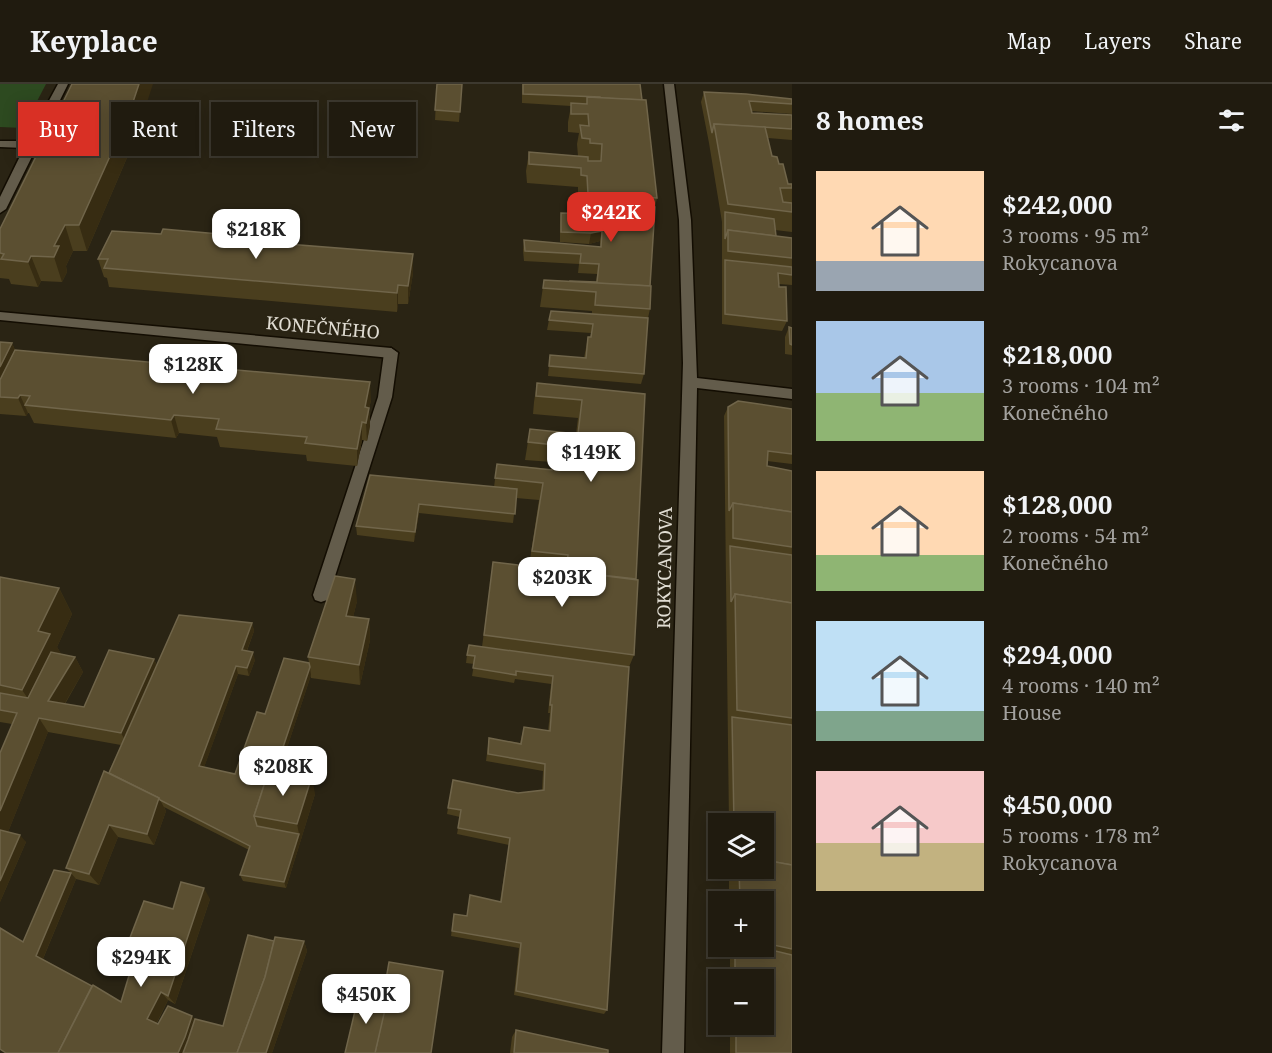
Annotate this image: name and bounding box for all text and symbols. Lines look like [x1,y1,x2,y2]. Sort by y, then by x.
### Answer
text: Keyplace [30,22,158,60]
text: Map [1007,27,1051,55]
text: Layers [1084,27,1151,55]
text: Share [1184,27,1242,55]
chip: Buy [18,102,99,156]
chip: Rent [111,102,199,156]
chip: Filters [211,102,317,156]
chip: New [329,102,416,156]
text: 8 homes [816,102,924,138]
icon: filters [1215,104,1248,137]
text: $242,000 [1002,186,1112,222]
pin: $242K [569,192,653,243]
icon: home [864,195,936,267]
text: $242K [581,198,641,225]
pin: $218K [214,209,298,260]
text: $218K [226,215,286,242]
text: 3 rooms · 95 m² [1002,222,1149,249]
text: Rokycanova [1002,249,1118,276]
street label: KONEČNÉHO [265,310,381,344]
text: $218,000 [1002,336,1112,372]
pin: $128K [151,344,235,395]
icon: home [864,345,936,417]
text: $128K [163,350,223,377]
text: 3 rooms · 104 m² [1002,372,1160,399]
text: Konečného [1002,399,1108,426]
pin: $149K [549,432,633,483]
text: $149K [561,438,621,465]
text: $128,000 [1002,486,1112,522]
icon: home [864,495,936,567]
street label: ROKYCANOVA [651,507,677,629]
text: 2 rooms · 54 m² [1002,522,1149,549]
text: Konečného [1002,549,1108,576]
pin: $203K [520,557,604,608]
text: $203K [532,563,592,590]
text: $294,000 [1002,636,1112,672]
icon: home [864,645,936,717]
text: 4 rooms · 140 m² [1002,672,1160,699]
text: House [1002,699,1062,726]
pin: $208K [241,746,325,797]
text: $208K [253,752,313,779]
text: $450,000 [1002,786,1112,822]
icon: home [864,795,936,867]
map controls [708,813,774,1035]
button: layers [708,813,774,879]
text: 5 rooms · 178 m² [1002,822,1160,849]
text: Rokycanova [1002,849,1118,876]
button: + [708,891,774,957]
pin: $294K [99,937,183,988]
text: $294K [111,943,171,970]
button: − [708,969,774,1035]
pin: $450K [324,974,408,1025]
text: $450K [336,980,396,1007]

